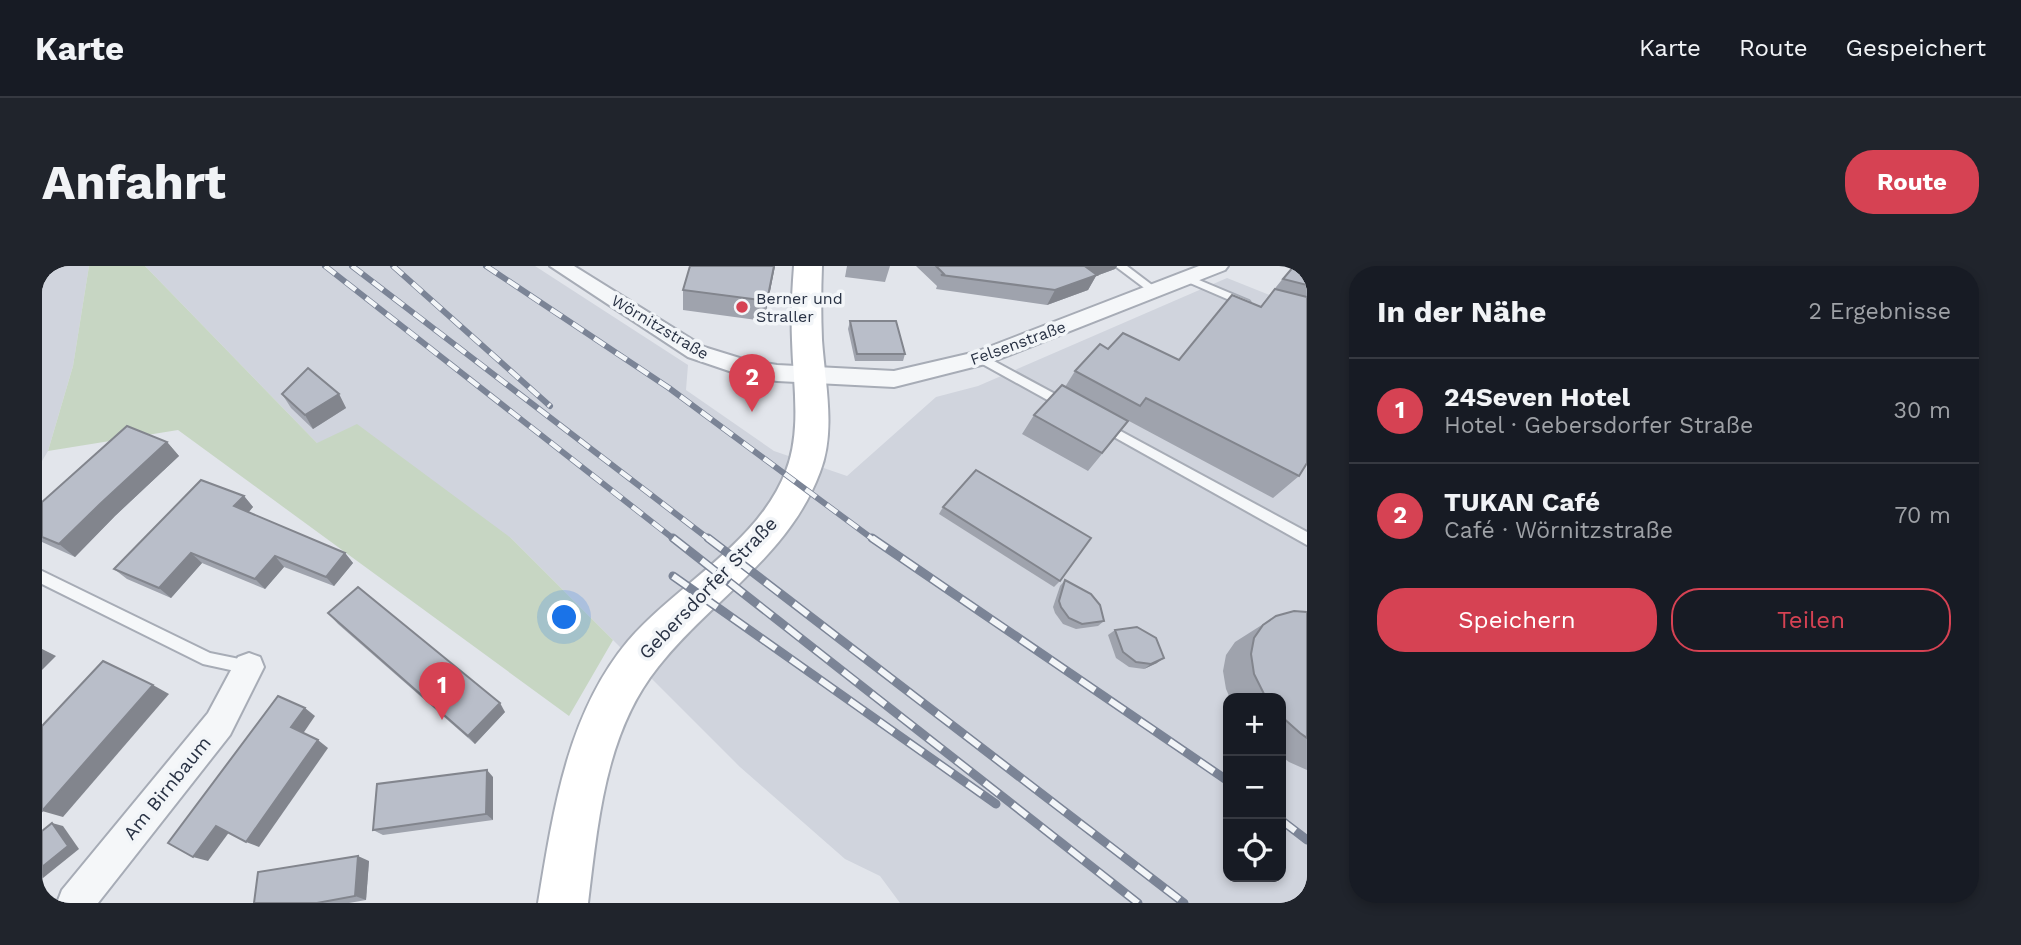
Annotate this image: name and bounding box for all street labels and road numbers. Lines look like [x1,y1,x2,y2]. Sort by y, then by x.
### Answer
street label: Wörnitzstraße [608,291,712,363]
street label: Felsenstraße [968,317,1068,369]
street label: Gebersdorfer Straße [634,512,782,664]
street label: Am Birnbaum [118,732,216,844]

